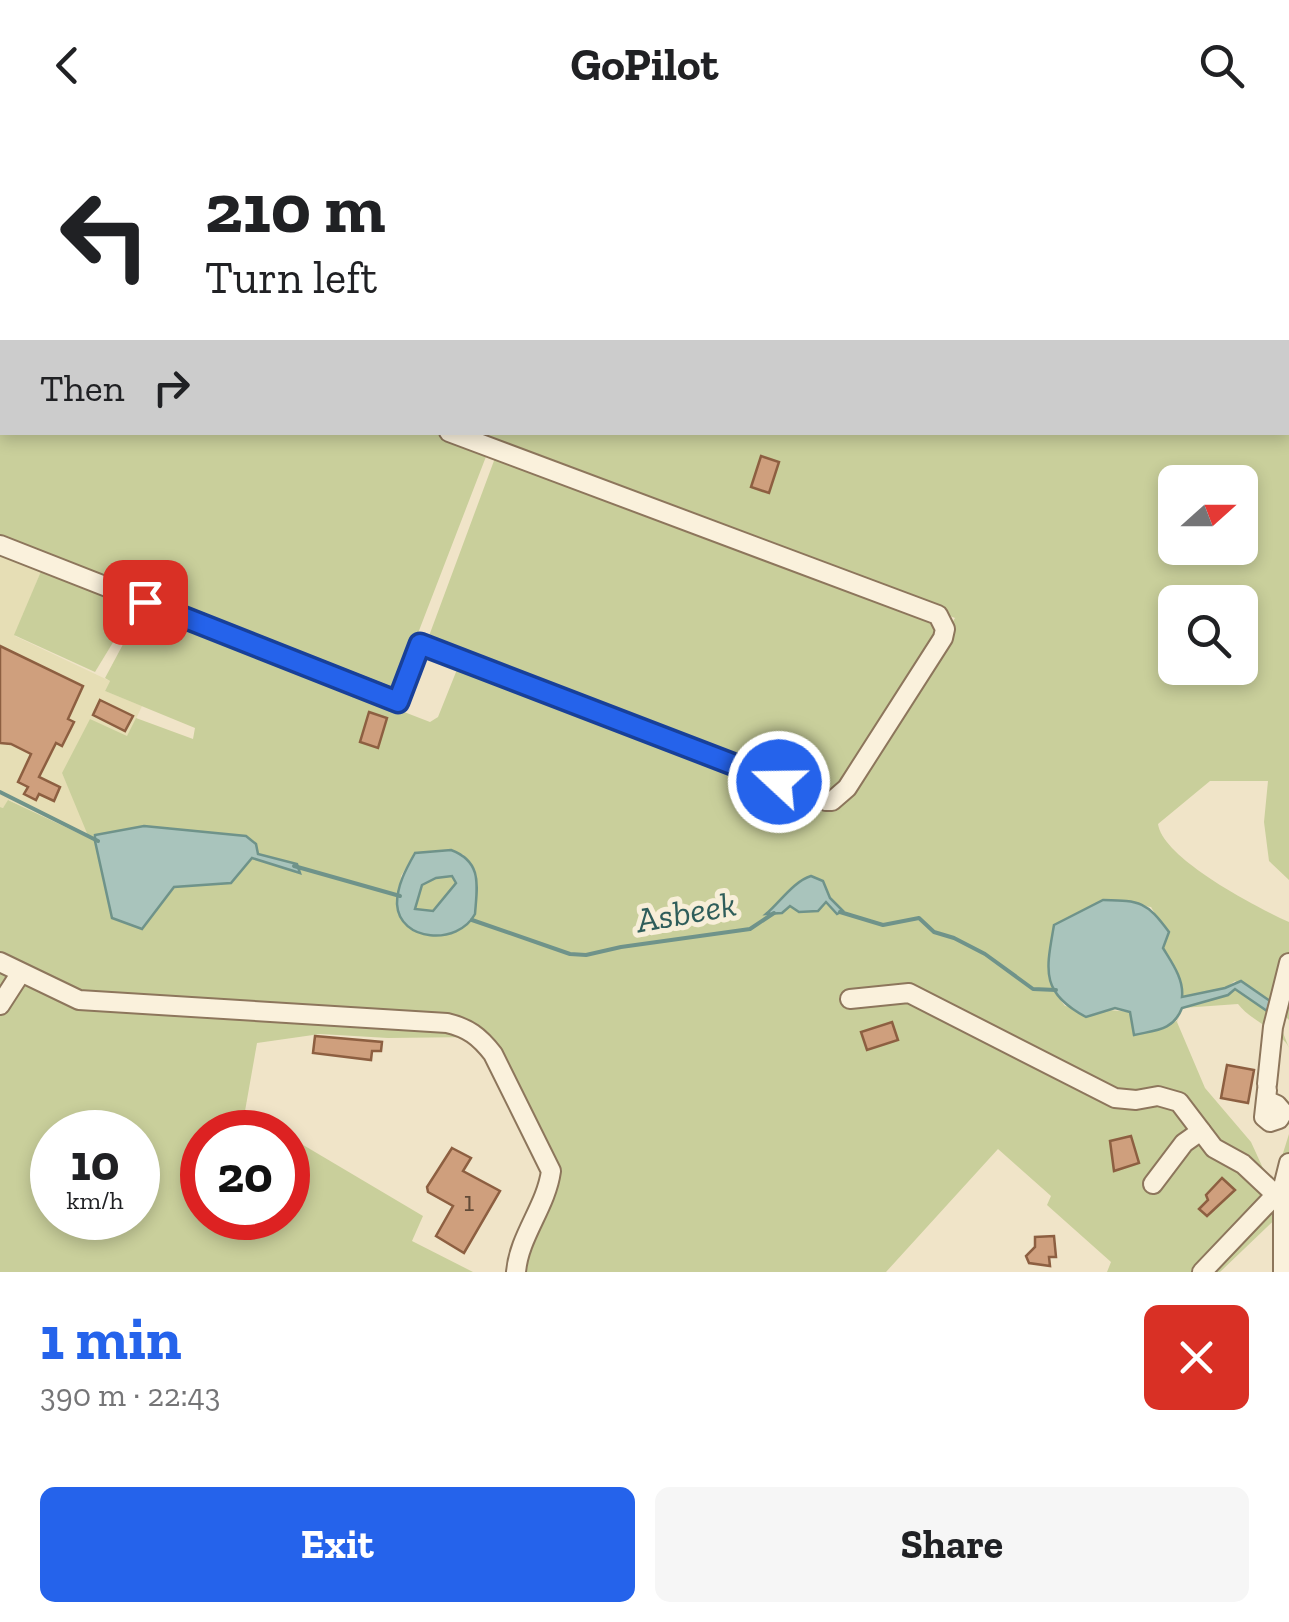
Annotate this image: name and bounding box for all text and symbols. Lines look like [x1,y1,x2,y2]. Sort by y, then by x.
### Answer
icon: back [40,38,95,93]
text: GoPilot [571,38,718,92]
icon: search [1194,38,1249,93]
text: 210 m [205,166,386,250]
icon: left [40,170,170,300]
text: Turn left [205,251,377,305]
icon: right [144,360,199,415]
text: Then [40,365,124,411]
north arrow [1158,465,1258,565]
map controls [1158,465,1258,685]
pin [103,560,188,645]
icon: arrive [118,575,173,630]
button: search [1158,585,1258,685]
position arrow [727,730,831,834]
water label: Asbeek [632,883,739,942]
speed limit sign: 20 [180,1110,310,1240]
text: 10 [71,1133,120,1193]
text: km/h [66,1185,124,1215]
house number: 1 [464,1185,475,1218]
text: 1 min [40,1302,182,1374]
button: close [1144,1305,1249,1410]
text: 390 m · 22:43 [40,1376,221,1414]
button: Exit [40,1487,635,1602]
button: Share [655,1487,1249,1602]

